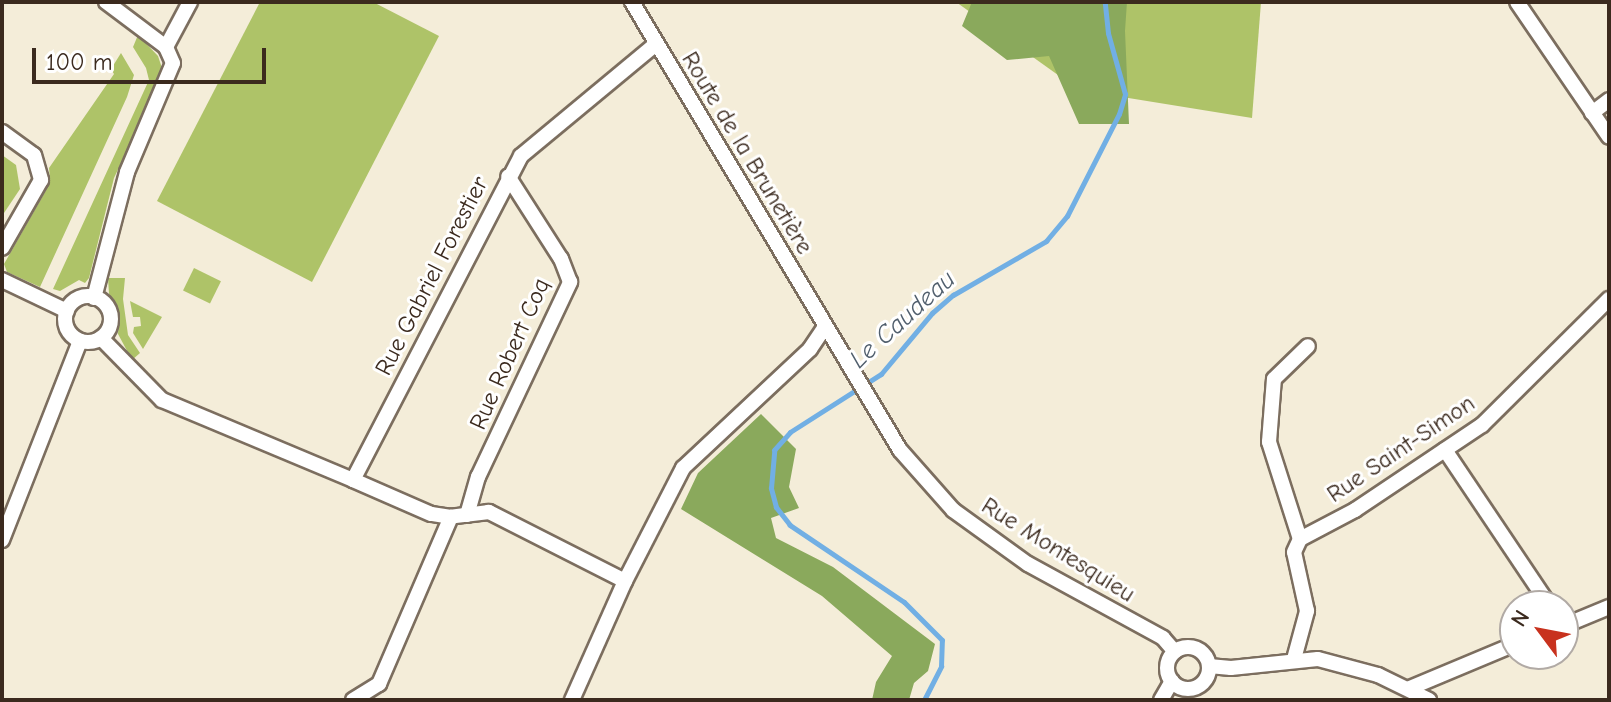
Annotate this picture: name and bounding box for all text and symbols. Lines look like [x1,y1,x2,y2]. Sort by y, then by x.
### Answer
scale bar [36,32,270,82]
street label: Route de la Brunetière [675,47,819,259]
text: 100 m [46,48,113,76]
street label: Rue Gabriel Forestier [369,172,495,380]
water label: Le Caudeau [844,264,962,376]
street label: Rue Robert Coq [464,274,556,434]
street label: Rue Saint-Simon [1322,389,1480,509]
street label: Rue Montesquieu [976,491,1140,609]
north arrow [1499,590,1579,670]
text: N [1506,605,1535,631]

